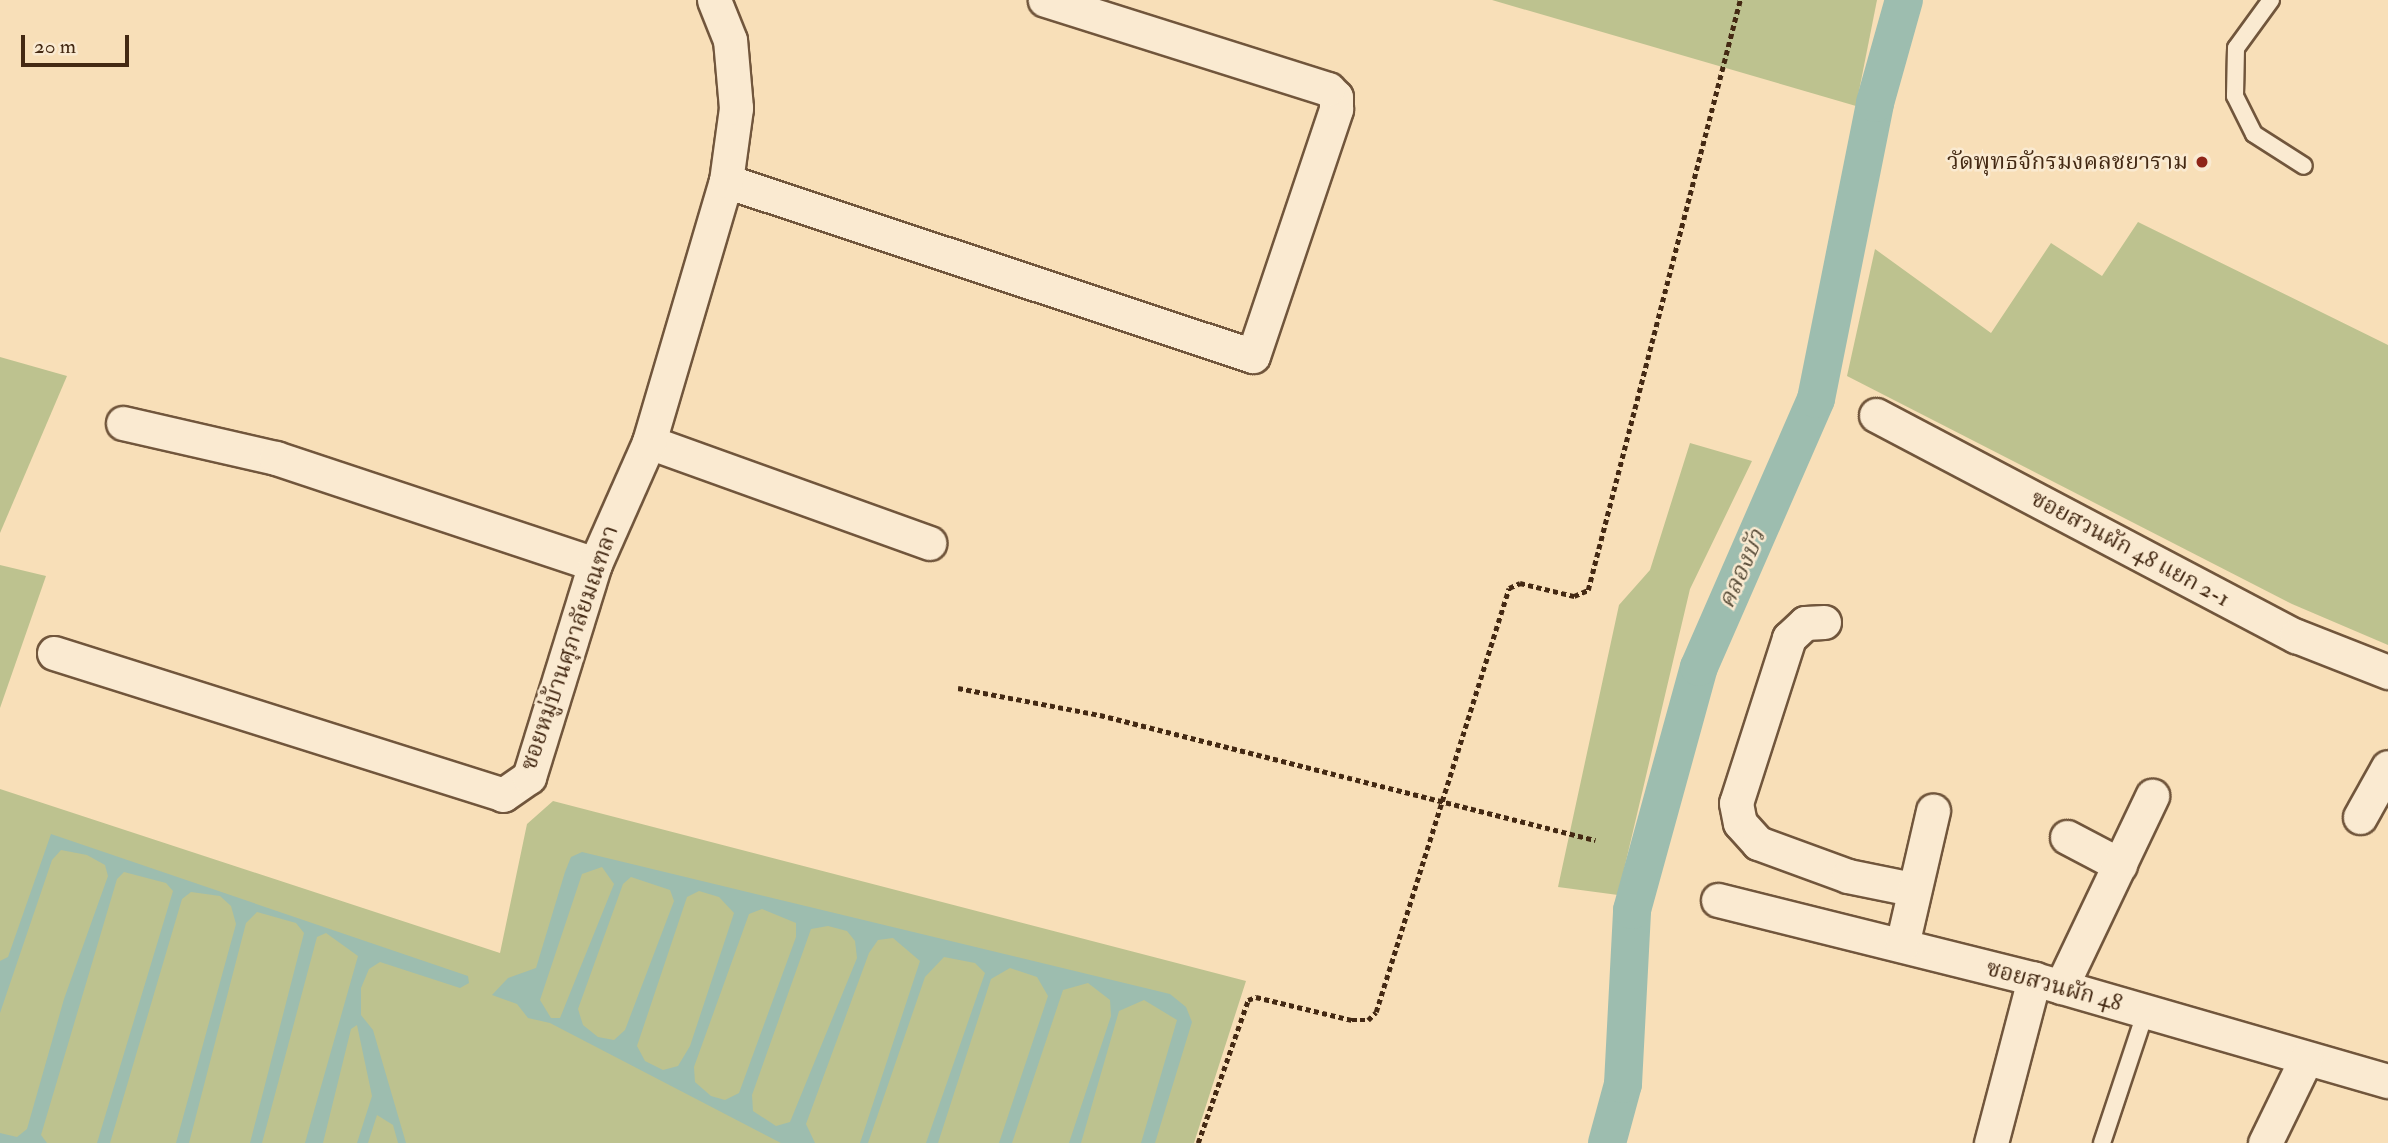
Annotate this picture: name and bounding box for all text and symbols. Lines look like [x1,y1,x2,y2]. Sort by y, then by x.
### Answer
scale bar [24,21,133,65]
text: 20 m [34,33,76,60]
place label: วัดพุทธจักรมงคลชยาราม [1947,148,2188,176]
marker: วัดพุทธจักรมงคลชยาราม [2194,154,2210,170]
street label: ซอยสวนผัก 48 แยก 2-1 [2026,485,2234,613]
street label: ซอยหมู่บ้านศุภาลัยมณฑลา [515,522,625,774]
water label: คลองบัว [1712,525,1772,613]
street label: ซอยสวนผัก 48 [1983,955,2125,1017]

